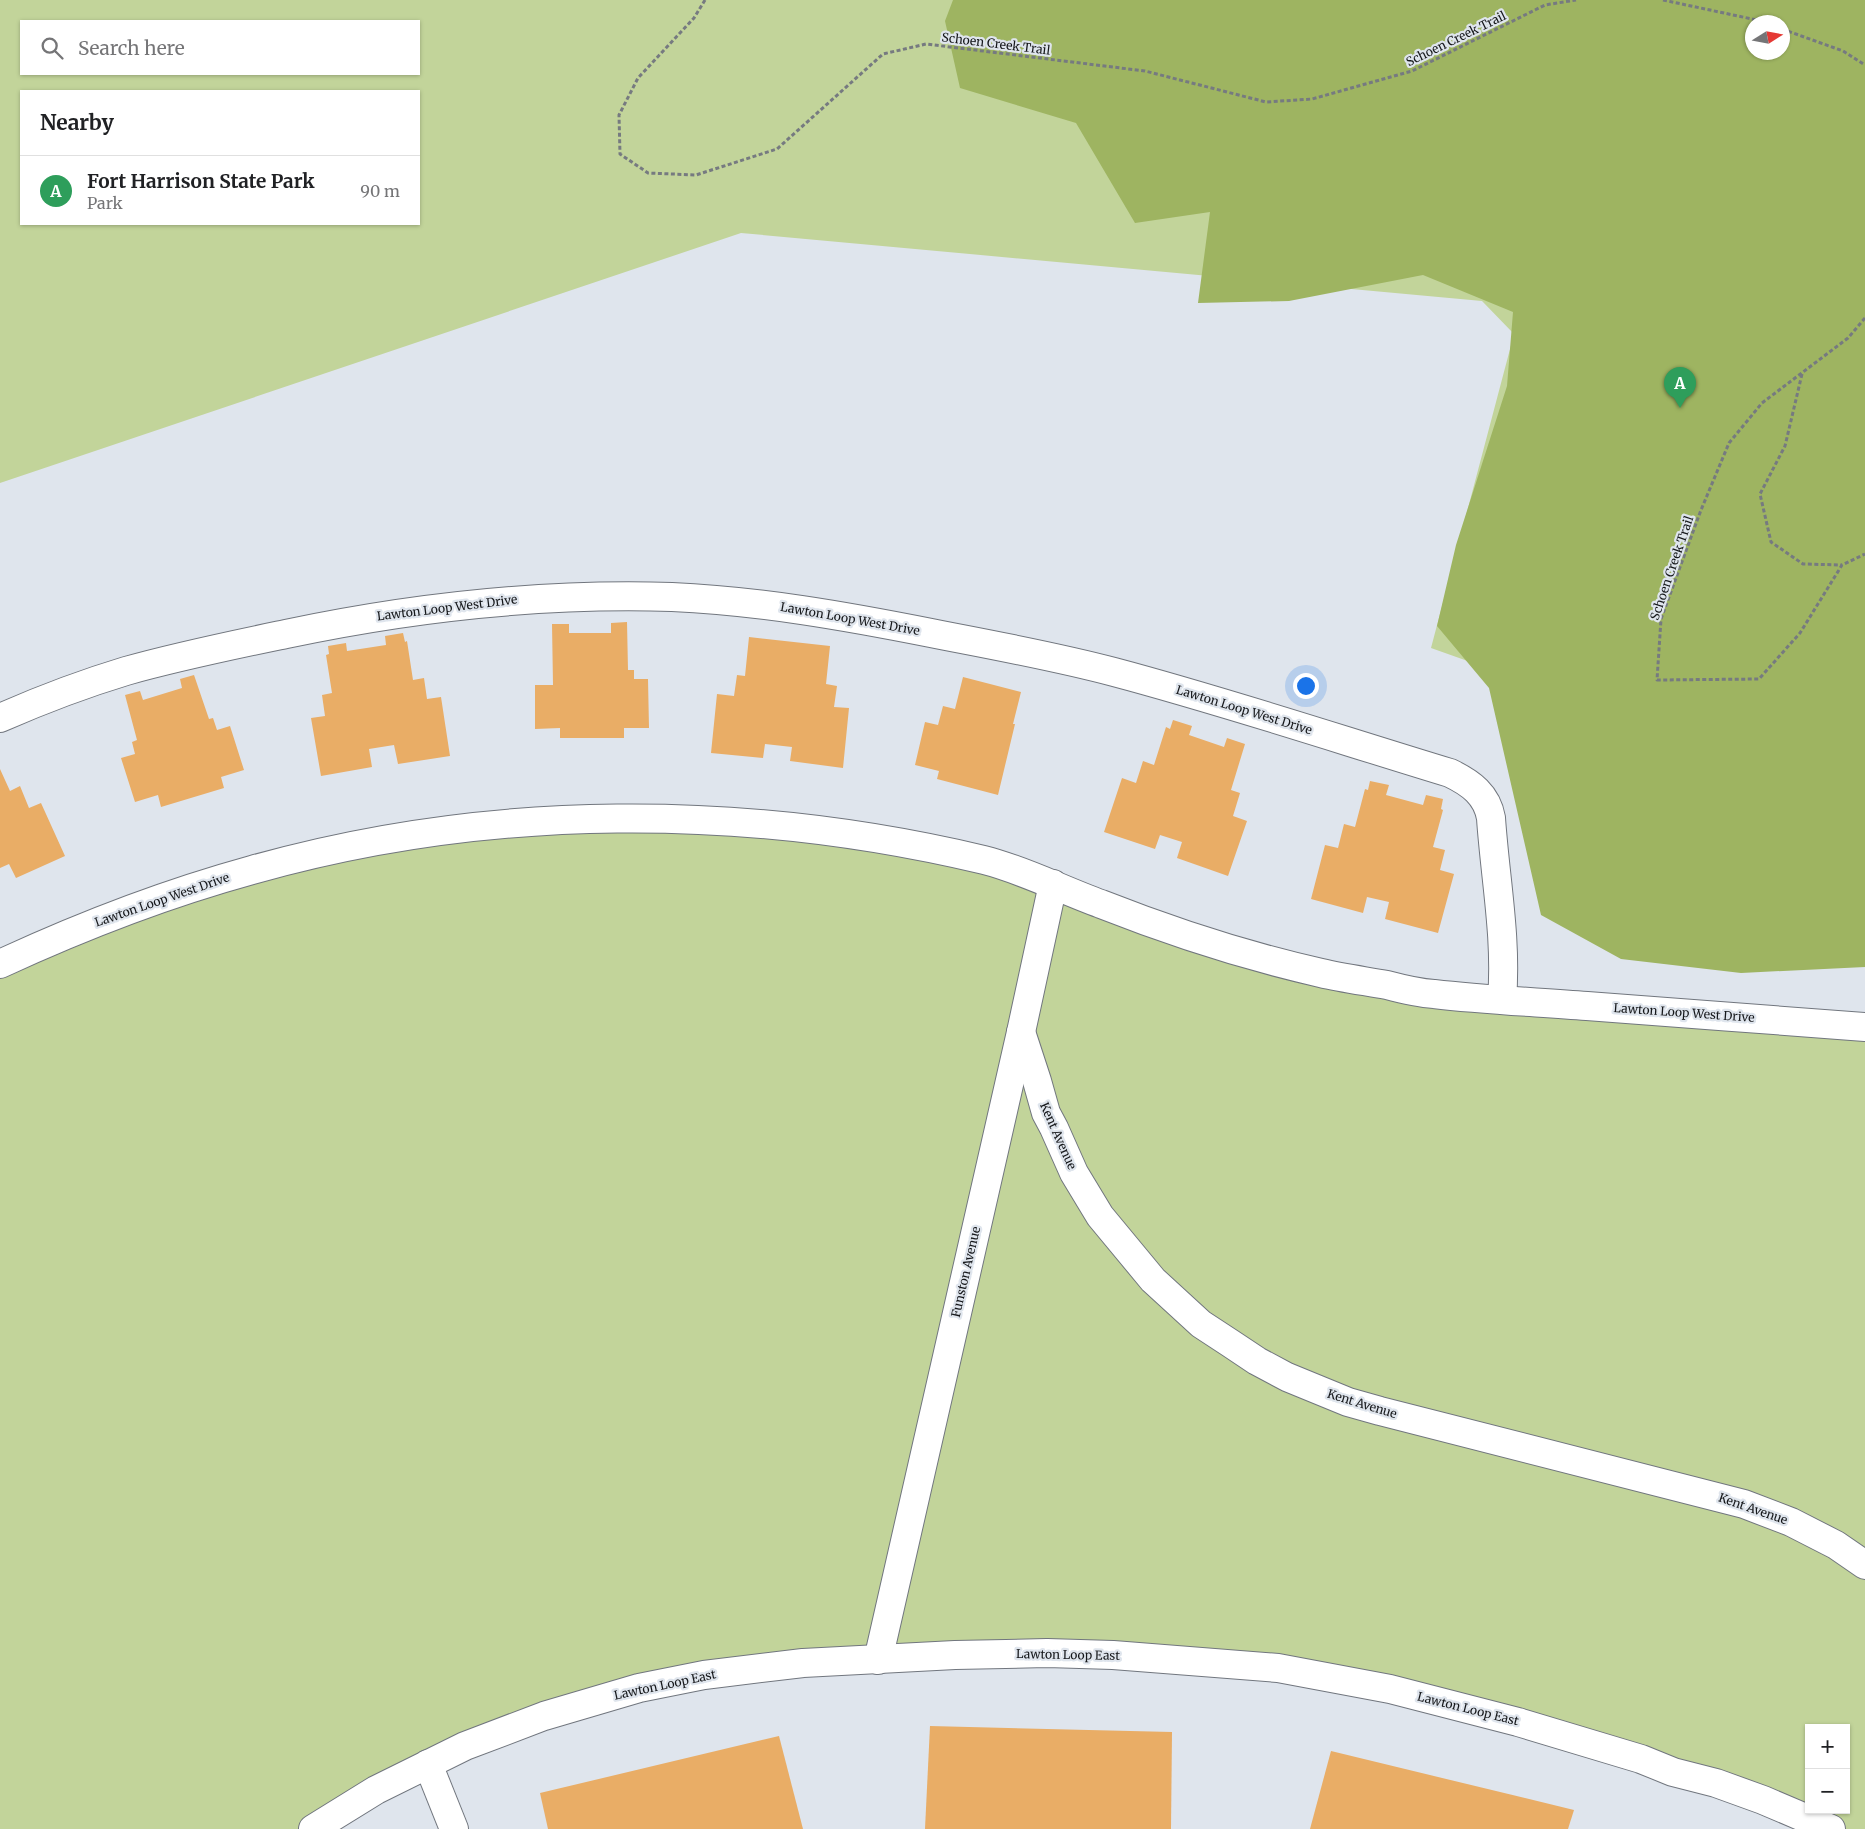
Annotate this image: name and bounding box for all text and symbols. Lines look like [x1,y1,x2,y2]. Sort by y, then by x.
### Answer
street label: Schoen Creek Trail [1403,8,1508,69]
north arrow [1745,15,1790,60]
search box [20,20,420,75]
street label: Schoen Creek Trail [941,29,1051,58]
icon: search [38,34,66,62]
text: Search here [78,36,185,60]
text: Nearby [40,109,114,136]
text: Fort Harrison State Park [87,169,314,193]
text: A [50,181,62,201]
text: 90 m [360,181,400,201]
text: Park [87,193,123,213]
pin: A [1664,367,1696,408]
street label: Schoen Creek Trail [1647,514,1696,622]
street label: Lawton Loop West Drive [376,591,518,624]
street label: Lawton Loop West Drive [779,599,921,638]
your location [1293,673,1319,699]
street label: Lawton Loop West Drive [1174,682,1314,737]
street label: Lawton Loop West Drive [93,869,231,930]
street label: Lawton Loop West Drive [1613,1000,1755,1025]
street label: Kent Avenue [1037,1100,1080,1172]
street label: Funston Avenue [948,1225,983,1319]
street label: Kent Avenue [1326,1386,1399,1421]
street label: Kent Avenue [1717,1490,1790,1527]
street label: Lawton Loop East [1016,1646,1120,1663]
street label: Lawton Loop East [612,1666,718,1703]
street label: Lawton Loop East [1416,1689,1521,1728]
map controls [1805,1724,1850,1814]
button: + [1805,1724,1850,1769]
button: − [1805,1769,1850,1814]

